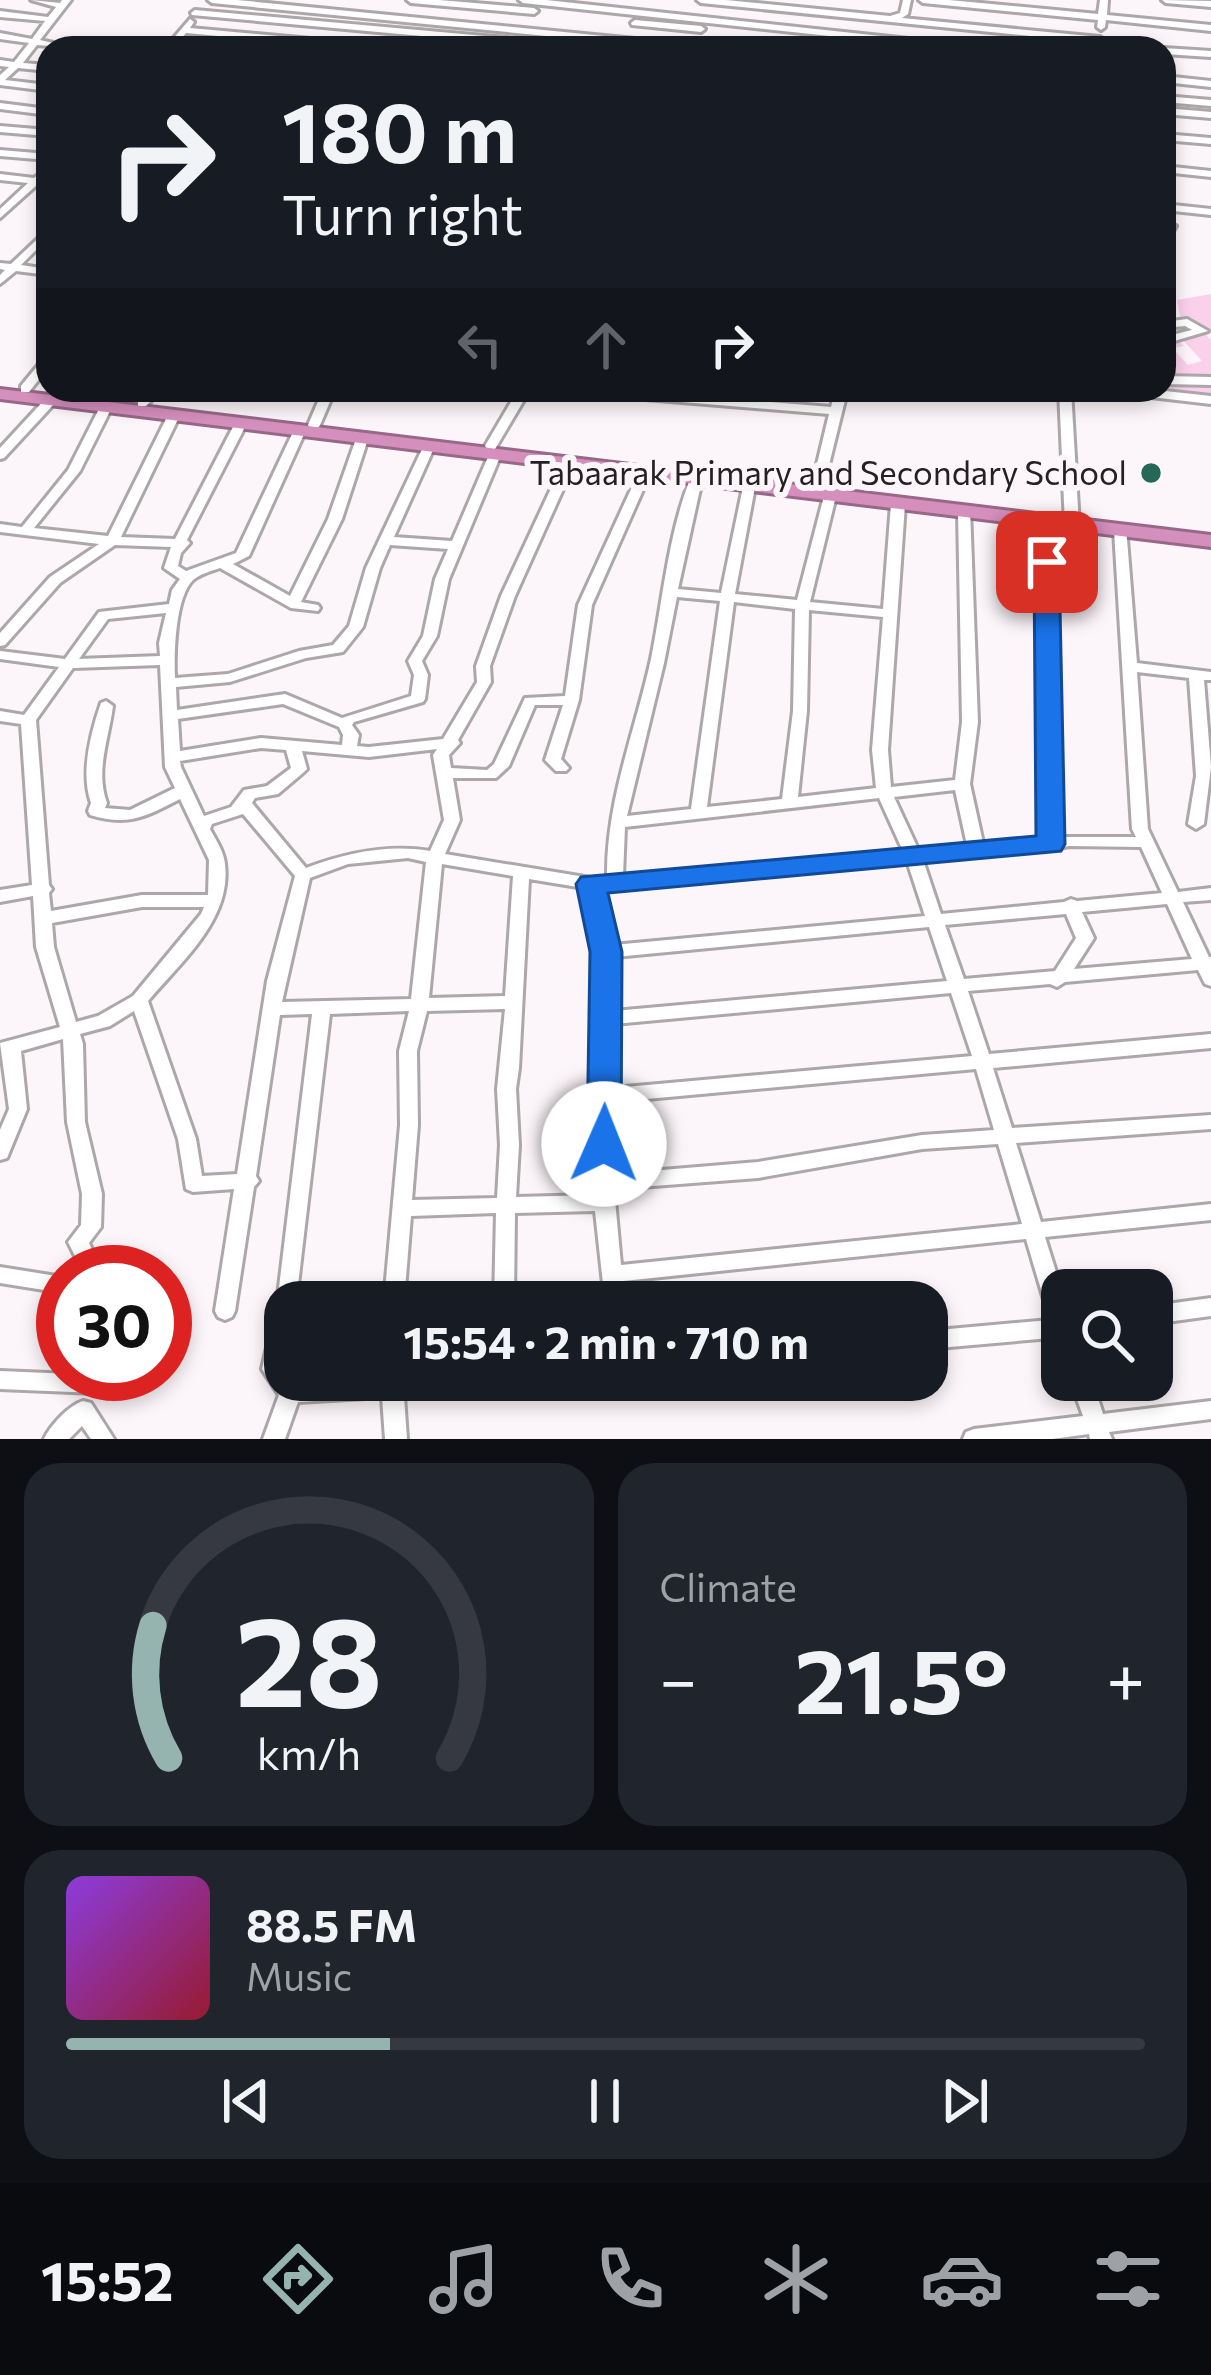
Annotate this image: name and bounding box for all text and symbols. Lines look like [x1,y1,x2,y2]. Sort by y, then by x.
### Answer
text: 180 m [282,78,517,180]
icon: right [84,84,240,240]
text: Turn right [282,180,523,246]
icon: left [447,312,513,378]
icon: ahead [573,312,639,378]
icon: right [699,312,765,378]
place label: Tabaarak Primary and Secondary School [530,451,1127,492]
marker: Tabaarak Primary and Secondary School [1138,460,1164,486]
pin [996,511,1098,613]
icon: arrive [1014,529,1080,595]
position arrow [541,1081,667,1207]
speed limit sign: 30 [36,1245,192,1401]
map controls [1041,1269,1173,1401]
button: search [1041,1269,1173,1401]
text: 15:54 · 2 min · 710 m [403,1313,809,1368]
text: Climate [660,1562,797,1610]
text: 28 [235,1580,382,1733]
text: 21.5° [795,1622,1008,1733]
text: − [660,1637,697,1718]
text: + [1106,1637,1145,1718]
text: km/h [257,1725,361,1778]
text: 88.5 FM [246,1896,417,1951]
text: Music [246,1951,352,1999]
icon: previous [213,2068,279,2134]
icon: pause [572,2068,638,2134]
icon: next [932,2068,998,2134]
icon: directions [256,2237,340,2321]
icon: music [422,2237,506,2321]
icon: phone [588,2237,672,2321]
icon: climate [754,2237,838,2321]
icon: car [920,2237,1004,2321]
icon: filters [1086,2237,1170,2321]
text: 15:52 [41,2246,173,2312]

